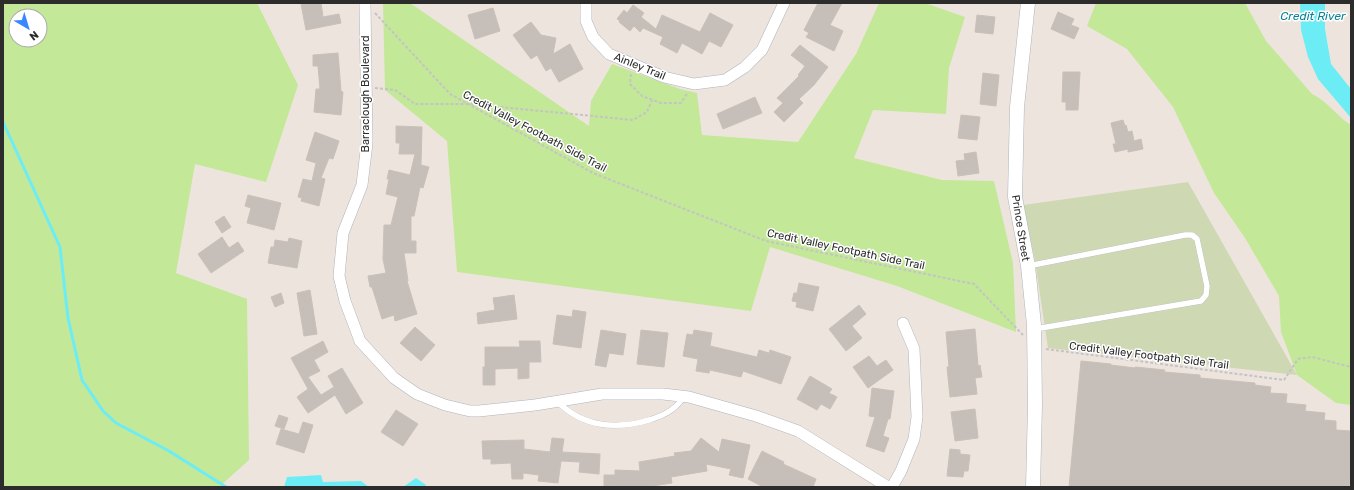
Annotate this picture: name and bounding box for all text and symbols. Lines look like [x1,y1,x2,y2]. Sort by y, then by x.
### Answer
north arrow [8,8,48,48]
water label: Credit River [1280,9,1346,23]
text: N [27,28,41,43]
street label: Barraclough Boulevard [359,36,372,152]
street label: Ainley Trail [612,50,668,83]
street label: Credit Valley Footpath Side Trail [461,88,609,175]
street label: Prince Street [1009,194,1032,263]
street label: Credit Valley Footpath Side Trail [766,226,926,273]
street label: Credit Valley Footpath Side Trail [1068,339,1230,372]

